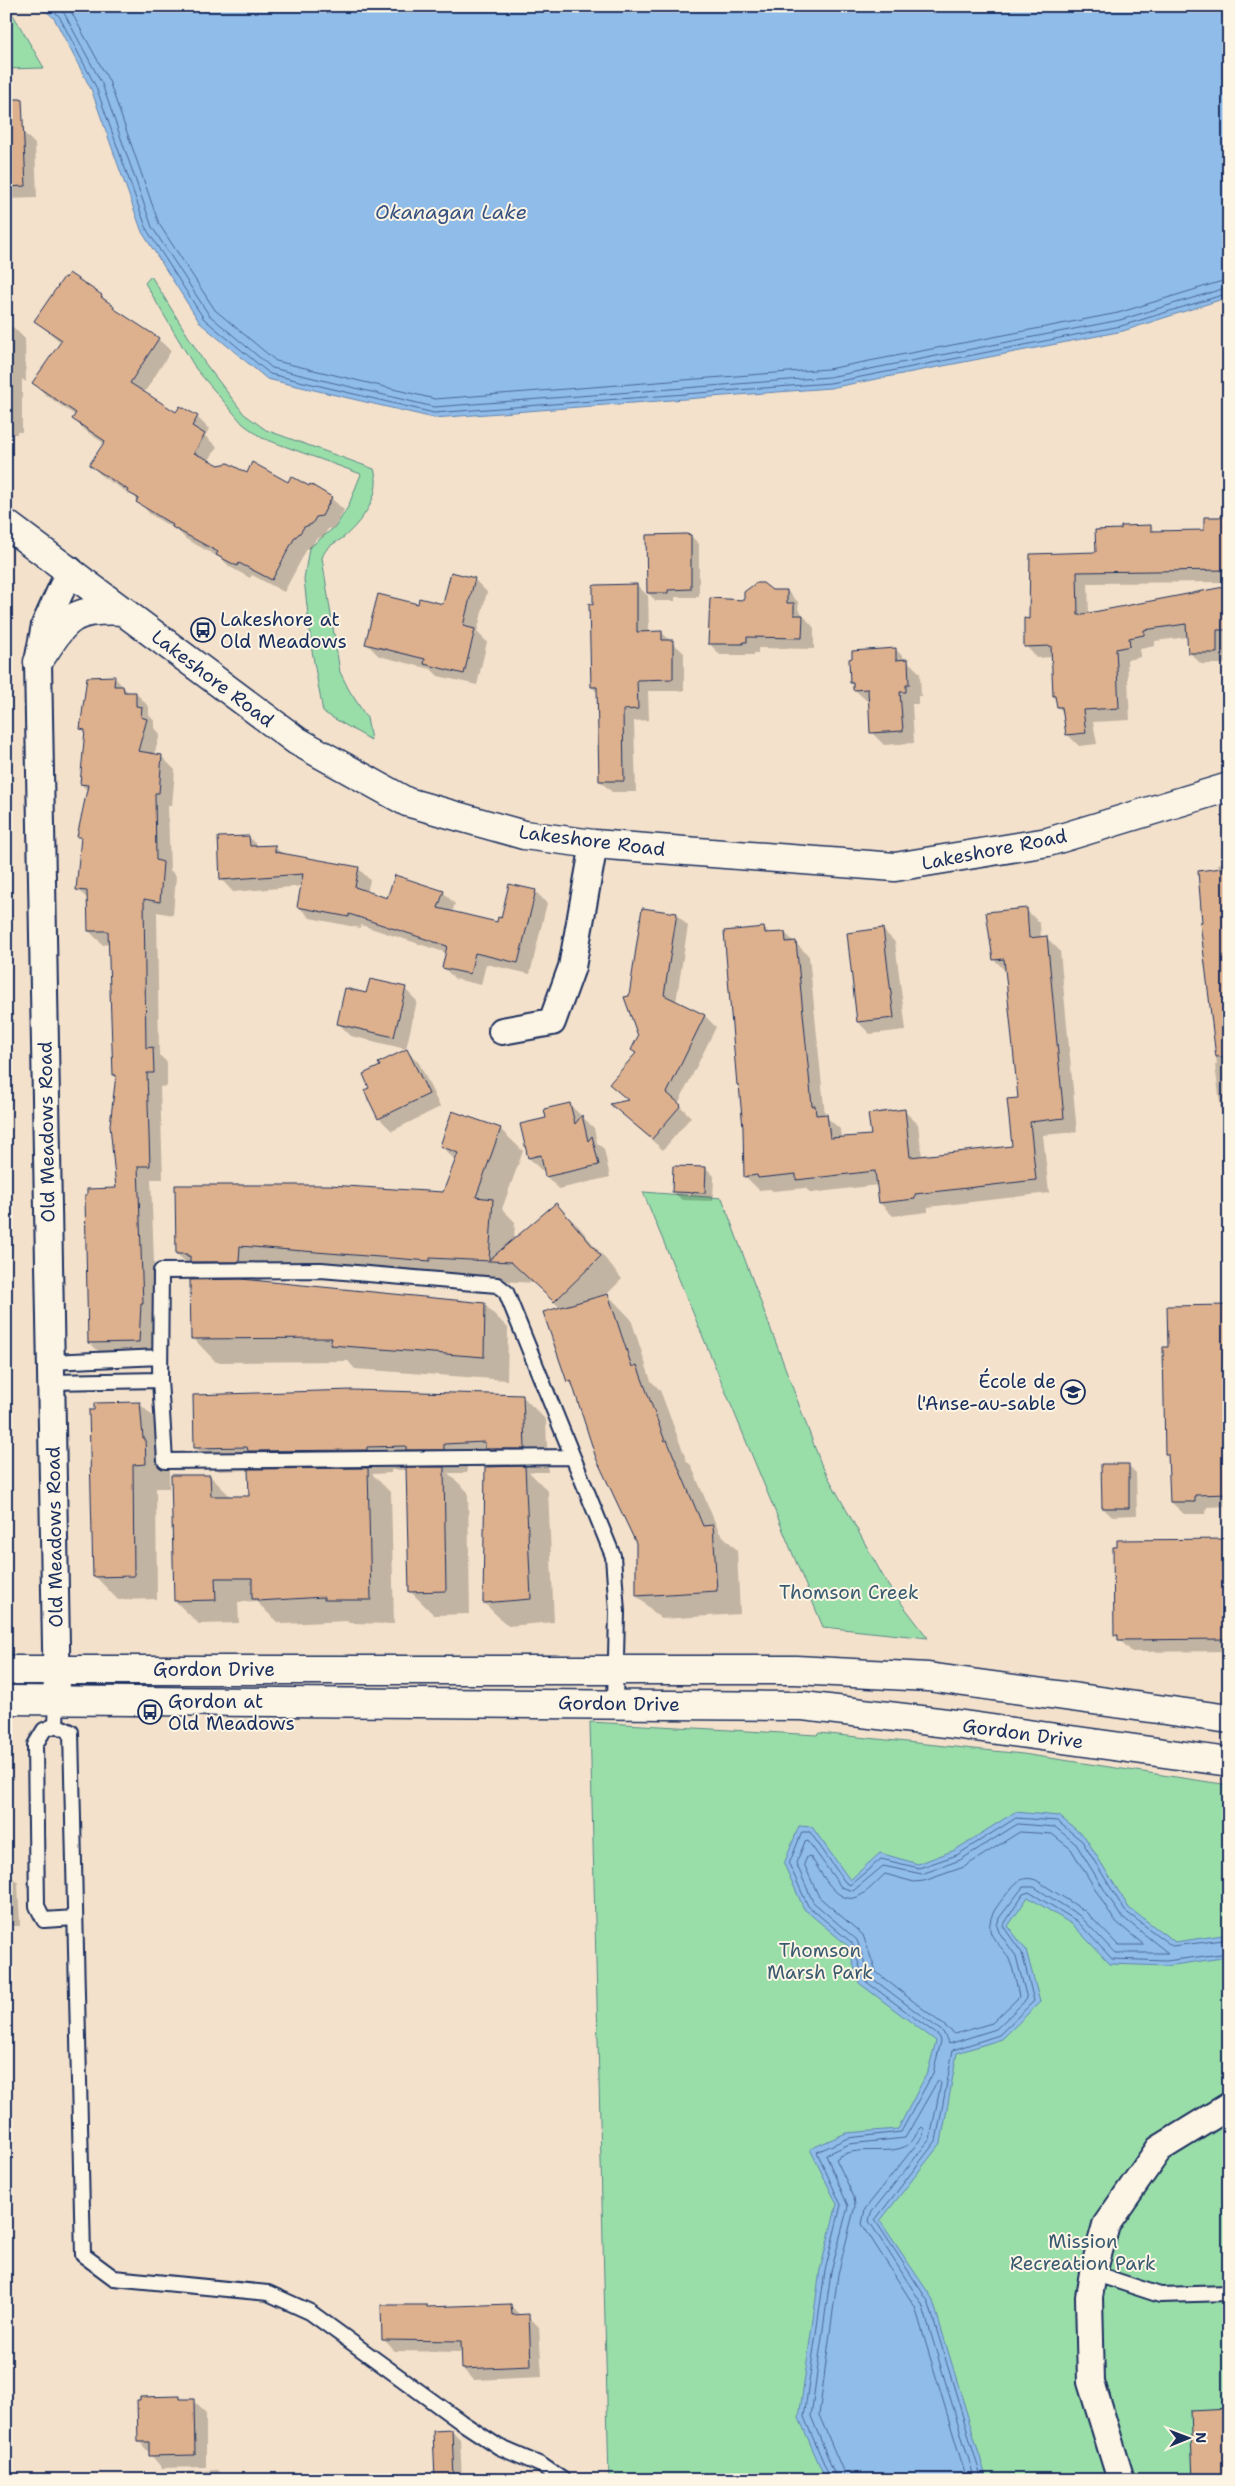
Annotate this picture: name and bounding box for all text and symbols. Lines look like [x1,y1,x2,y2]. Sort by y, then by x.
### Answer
water label: Okanagan Lake [375,199,527,225]
place label: Lakeshore at Old Meadows [220,607,347,654]
bus stop icon: Lakeshore at Old Meadows [190,617,216,643]
street label: Lakeshore Road [146,624,279,733]
street label: Lakeshore Road [517,819,667,862]
street label: Lakeshore Road [919,823,1069,876]
street label: Old Meadows Road [32,1041,61,1223]
place label: École de l'Anse-au-sable [917,1368,1056,1416]
school or university icon: École de l'Anse-au-sable [1060,1379,1086,1405]
street label: Old Meadows Road [40,1446,69,1628]
park label: Thomson Creek [779,1580,919,1605]
street label: Gordon Drive [153,1657,275,1682]
place label: Gordon at Old Meadows [168,1689,295,1736]
street label: Gordon Drive [558,1690,680,1717]
bus stop icon: Gordon at Old Meadows [137,1699,163,1725]
street label: Gordon Drive [961,1713,1085,1754]
park label: Thomson Marsh Park [767,1938,873,1985]
park label: Mission Recreation Park [1010,2229,1156,2276]
north arrow [1162,2414,1212,2464]
text: N [1192,2432,1210,2443]

